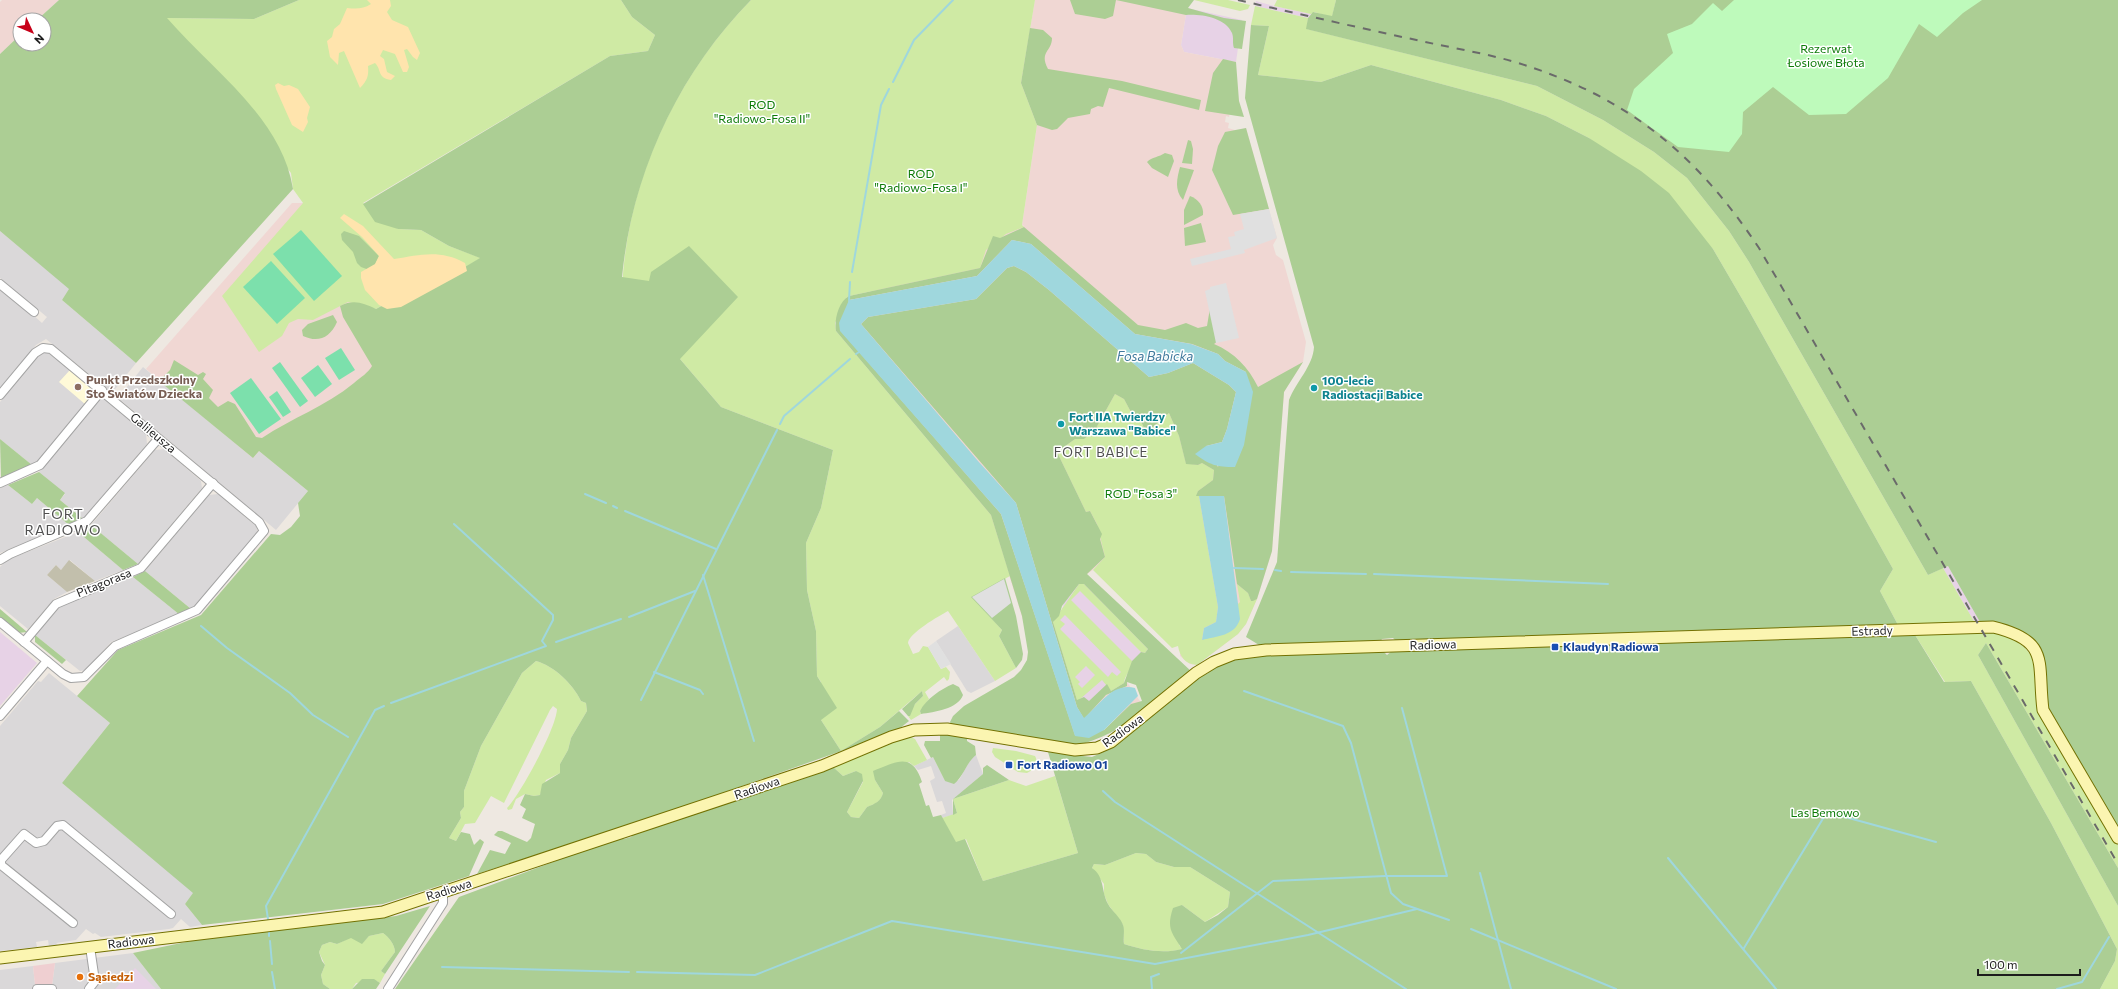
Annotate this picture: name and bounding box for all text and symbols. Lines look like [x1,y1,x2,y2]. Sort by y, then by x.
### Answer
north arrow [12,12,52,52]
text: N [32,32,47,47]
park label: Rezerwat Łosiowe Błota [1786,41,1865,69]
park label: ROD "Radiowo-Fosa II" [714,97,810,125]
park label: ROD "Radiowo-Fosa I" [875,166,967,194]
water label: Fosa Babicka [1117,348,1193,364]
place label: Punkt Przedszkolny Sto Światów Dziecka [86,372,202,400]
place label: 100-lecie Radiostacji Babice [1322,373,1423,401]
marker: Punkt Przedszkolny Sto Światów Dziecka [73,382,83,392]
marker: 100-lecie Radiostacji Babice [1309,383,1319,393]
street label: Galileusza [128,409,179,455]
place label: Fort IIA Twierdzy Warszawa "Babice" [1069,409,1176,437]
marker: Fort IIA Twierdzy Warszawa "Babice" [1056,419,1066,429]
district label: FORT BABICE [1054,444,1148,460]
park label: ROD "Fosa 3" [1105,486,1177,500]
district label: FORT RADIOWO [25,505,101,538]
street label: Pitagorasa [74,565,133,599]
street label: Estrady [1851,622,1893,638]
street label: Radiowa [1409,636,1457,652]
place label: Klaudyn Radiowa [1563,639,1659,653]
marker: Klaudyn Radiowa [1550,642,1560,652]
street label: Radiowa [1099,711,1146,750]
place label: Fort Radiowo 01 [1017,757,1108,771]
marker: Fort Radiowo 01 [1004,760,1014,770]
street label: Radiowa [732,773,781,801]
park label: Las Bemowo [1791,805,1859,819]
street label: Radiowa [424,875,473,903]
street label: Radiowa [107,931,155,951]
scale bar [1978,951,2080,977]
text: 100 m [1984,957,2018,971]
place label: Sąsiedzi [88,969,133,983]
marker: Sąsiedzi [75,972,85,982]

